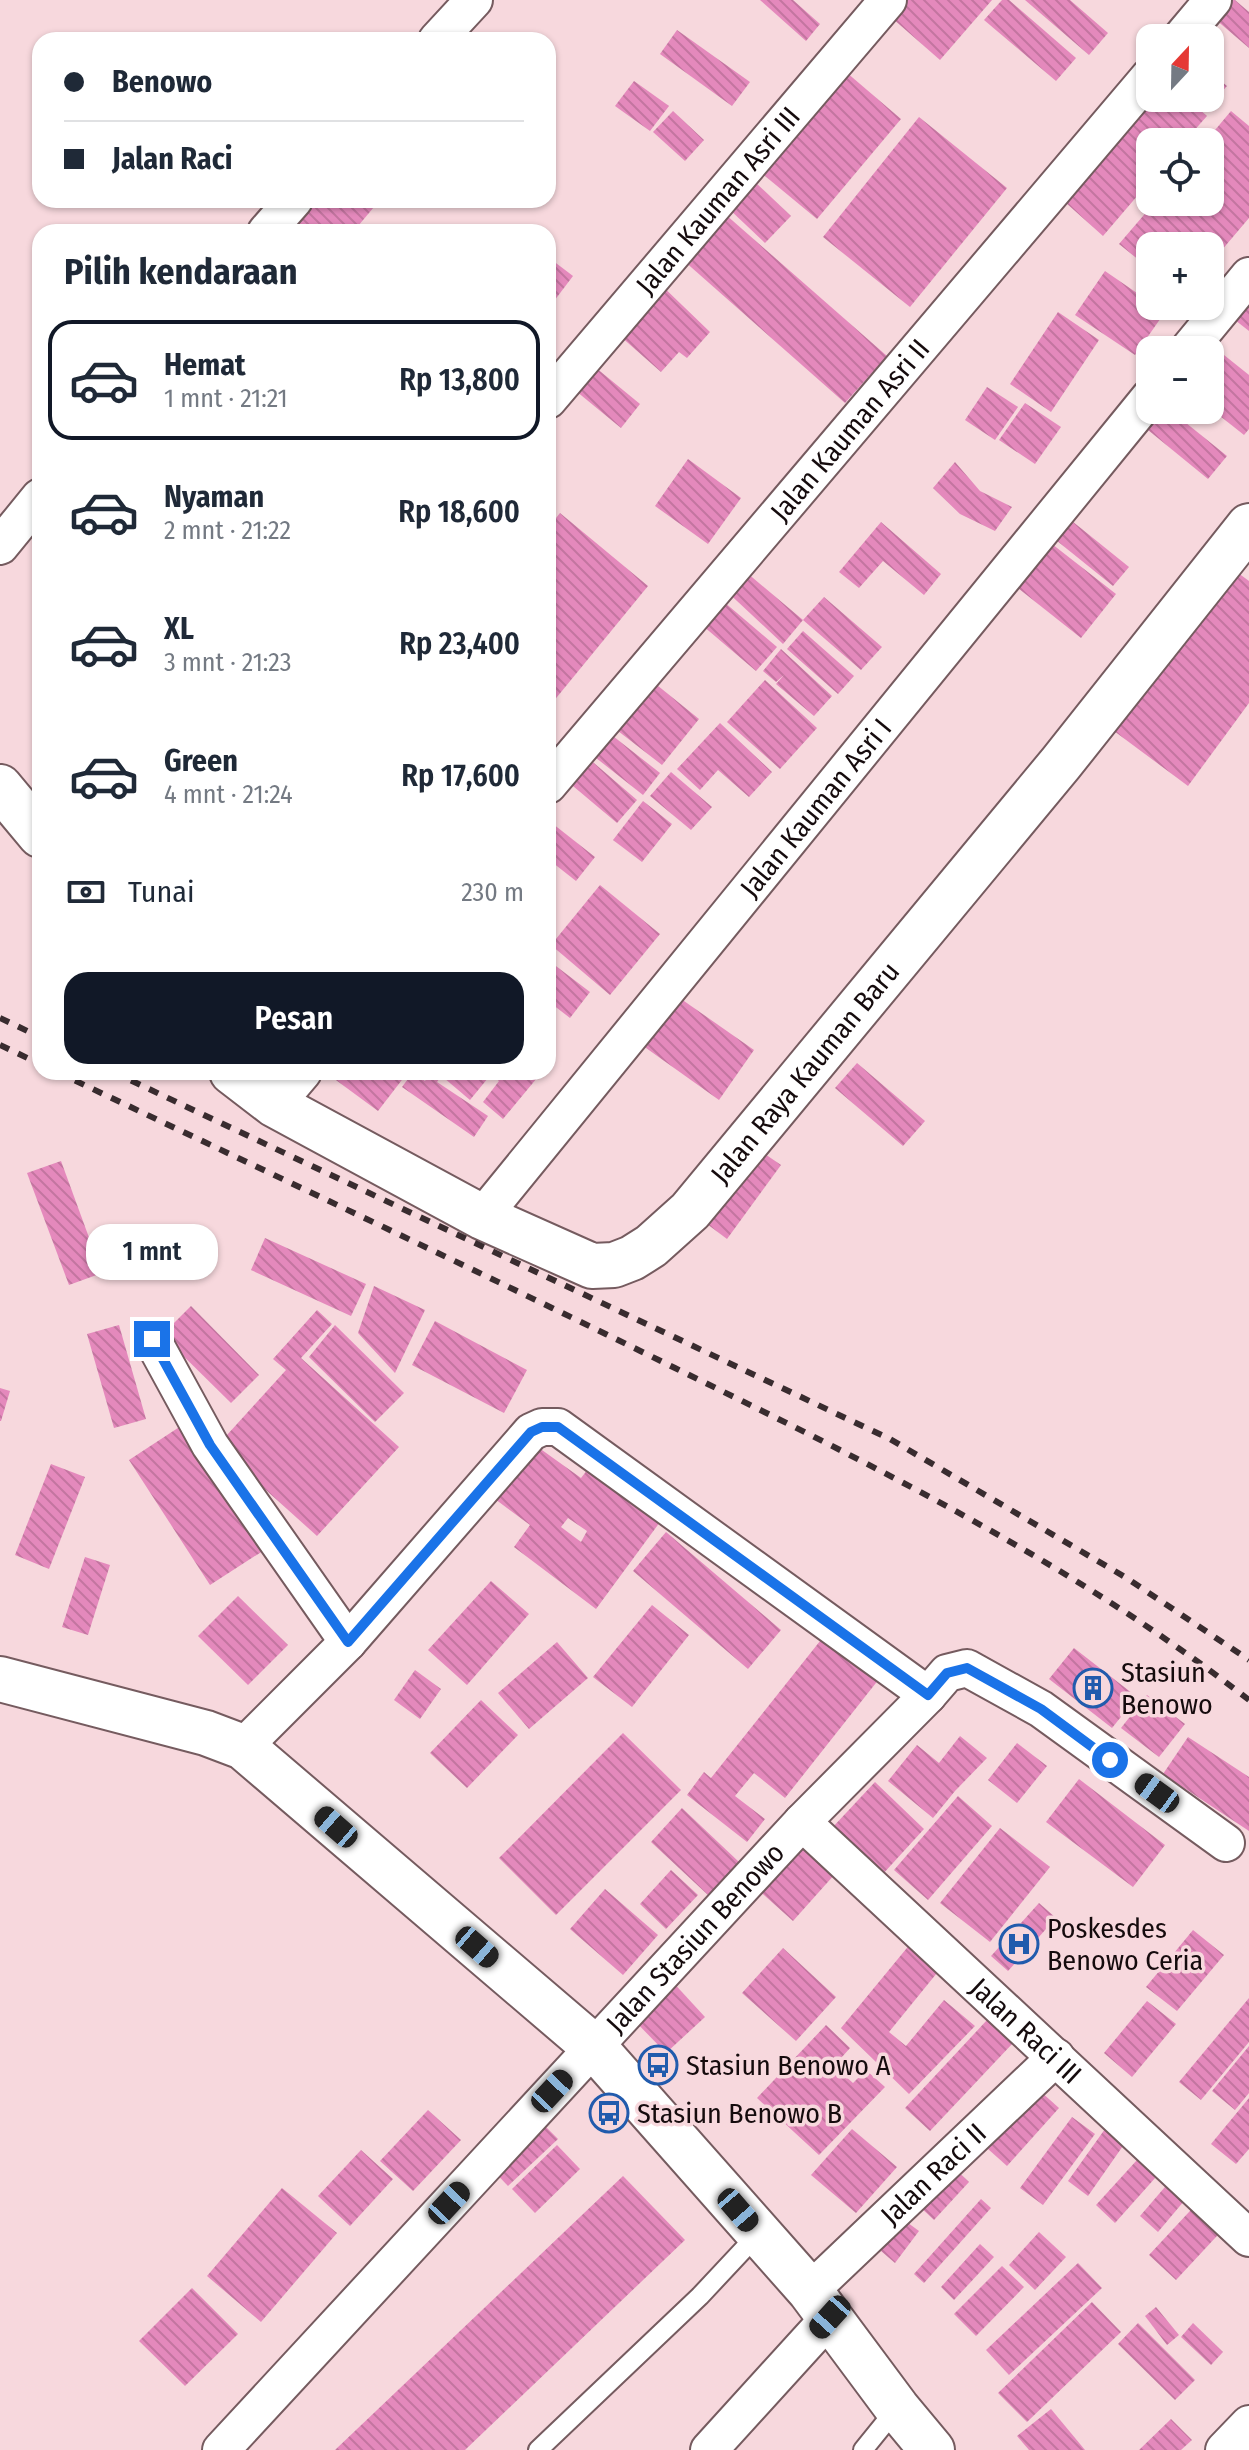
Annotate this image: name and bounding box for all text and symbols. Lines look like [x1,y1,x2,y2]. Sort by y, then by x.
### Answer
north arrow [1136,24,1224,112]
map controls [1136,24,1224,424]
text: Benowo [112,64,212,100]
street label: Jalan Kauman Asri III [629,100,807,301]
button: locate [1136,128,1224,216]
text: Jalan Raci [112,141,233,177]
button: + [1136,232,1224,320]
text: Pilih kendaraan [64,250,298,294]
street label: Jalan Kauman Asri II [764,333,936,528]
button: − [1136,336,1224,424]
icon: car [68,344,140,416]
text: Hemat [164,347,246,383]
text: Rp 13,800 [399,362,520,398]
text: 1 mnt · 21:21 [164,383,288,414]
icon: car [68,476,140,548]
text: Nyaman [164,479,264,515]
text: Rp 18,600 [398,494,520,530]
text: 2 mnt · 21:22 [164,515,291,546]
icon: car [68,608,140,680]
text: XL [164,611,194,647]
text: Rp 23,400 [399,626,520,662]
text: 3 mnt · 21:23 [164,647,291,678]
street label: Jalan Kauman Asri I [733,712,898,904]
icon: car [68,740,140,812]
text: Green [164,743,238,779]
text: Rp 17,600 [401,758,520,794]
text: 4 mnt · 21:24 [164,779,293,810]
icon: cash [64,870,108,914]
text: Tunai [128,874,194,910]
text: 230 m [461,877,524,908]
street label: Jalan Raya Kauman Baru [704,955,906,1190]
button: Pesan [64,972,524,1064]
callout: 1 mnt [86,1223,218,1279]
text: 1 mnt [123,1236,181,1267]
route end [134,1321,170,1357]
place label: Stasiun Benowo [1121,1656,1213,1721]
building icon: Stasiun Benowo [1072,1667,1114,1709]
route start [1092,1742,1128,1778]
car [1131,1769,1183,1817]
car [310,1802,362,1852]
street label: Jalan Stasiun Benowo [600,1836,791,2040]
place label: Poskesdes Benowo Ceria [1047,1912,1203,1977]
car [451,1922,503,1972]
hospital icon: Poskesdes Benowo Ceria [998,1923,1040,1965]
street label: Jalan Raci III [963,1971,1088,2091]
bus stop icon: Stasiun Benowo A [637,2044,679,2086]
place label: Stasiun Benowo A [686,2049,891,2082]
car [527,2065,577,2117]
bus stop icon: Stasiun Benowo B [588,2092,630,2134]
place label: Stasiun Benowo B [637,2097,842,2130]
street label: Jalan Raci II [874,2117,993,2232]
car [424,2177,474,2229]
car [713,2184,763,2236]
car [805,2291,855,2343]

